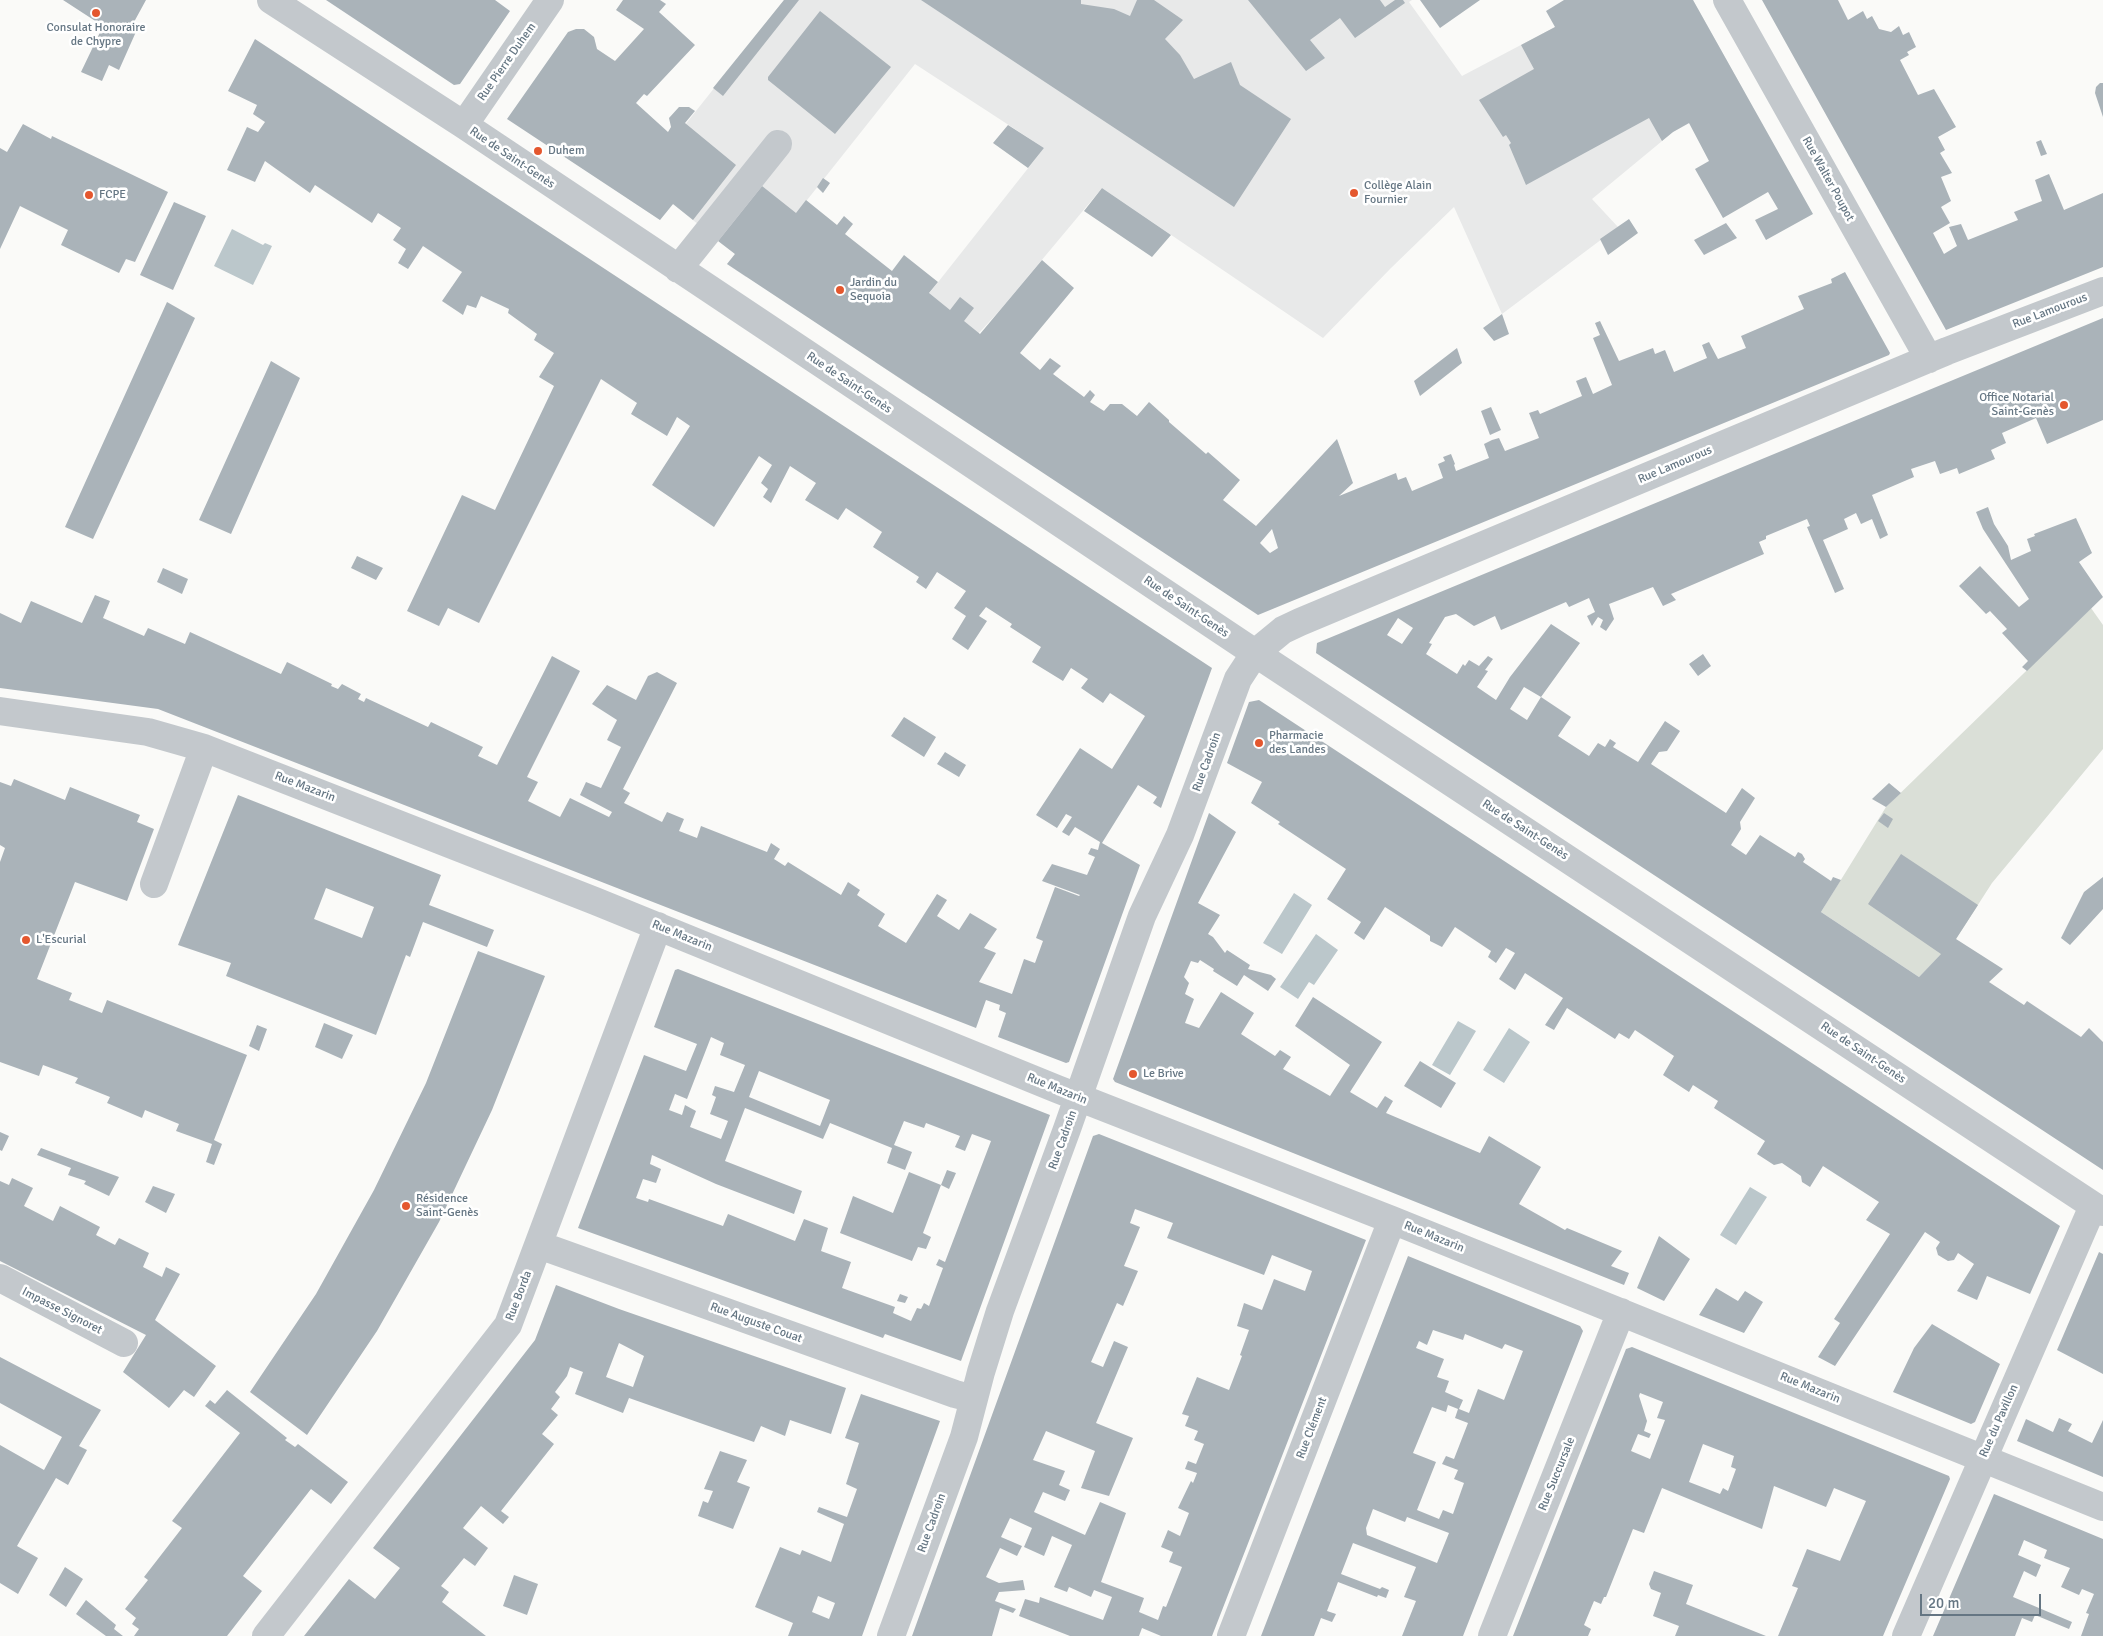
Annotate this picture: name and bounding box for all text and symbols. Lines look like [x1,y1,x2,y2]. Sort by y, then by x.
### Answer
marker: Consulat Honoraire de Chypre [90,7,102,19]
street label: Rue Pierre Duhem [475,20,539,104]
place label: Consulat Honoraire de Chypre [46,21,146,49]
street label: Rue de Saint-Genès [467,124,557,192]
street label: Rue Walter Poupot [1799,134,1857,224]
place label: Duhem [548,144,584,158]
marker: Duhem [532,145,544,157]
place label: Collège Alain Fournier [1364,179,1432,207]
marker: Collège Alain Fournier [1348,187,1360,199]
place label: FCPE [99,188,126,202]
marker: FCPE [83,189,95,201]
place label: Jardin du Sequoia [850,276,897,304]
marker: Jardin du Sequoia [834,284,846,296]
street label: Rue Lamourous [2011,290,2089,332]
street label: Rue de Saint-Genès [804,349,894,417]
place label: Office Notarial Saint-Genès [1979,391,2054,419]
marker: Office Notarial Saint-Genès [2058,399,2070,411]
street label: Rue Lamourous [1636,443,1714,487]
street label: Rue de Saint-Genès [1141,573,1231,641]
place label: Pharmacie des Landes [1269,729,1326,757]
street label: Rue Cadroin [1190,730,1224,794]
marker: Pharmacie des Landes [1253,737,1265,749]
street label: Rue Mazarin [273,769,337,805]
street label: Rue de Saint-Genès [1479,797,1571,863]
street label: Rue Mazarin [650,917,714,955]
place label: L'Escurial [36,933,86,947]
marker: L'Escurial [20,934,32,946]
street label: Rue de Saint-Genès [1818,1019,1908,1087]
place label: Le Brive [1143,1067,1184,1081]
marker: Le Brive [1127,1068,1139,1080]
street label: Rue Mazarin [1025,1070,1089,1108]
street label: Rue Cadroin [1046,1108,1080,1172]
place label: Résidence Saint-Genès [416,1192,478,1220]
marker: Résidence Saint-Genès [400,1200,412,1212]
street label: Rue Mazarin [1402,1218,1466,1256]
street label: Rue Borda [503,1269,535,1323]
street label: Impasse Signoret [19,1285,105,1337]
street label: Rue Auguste Couat [708,1300,804,1346]
street label: Rue Mazarin [1778,1369,1842,1407]
street label: Rue du Pavillon [1977,1382,2021,1460]
street label: Rue Clément [1294,1395,1330,1461]
street label: Rue Succursale [1536,1435,1578,1513]
street label: Rue Cadroin [915,1491,949,1555]
scale bar [1923,1584,2044,1616]
text: 20 m [1928,1594,1959,1612]

